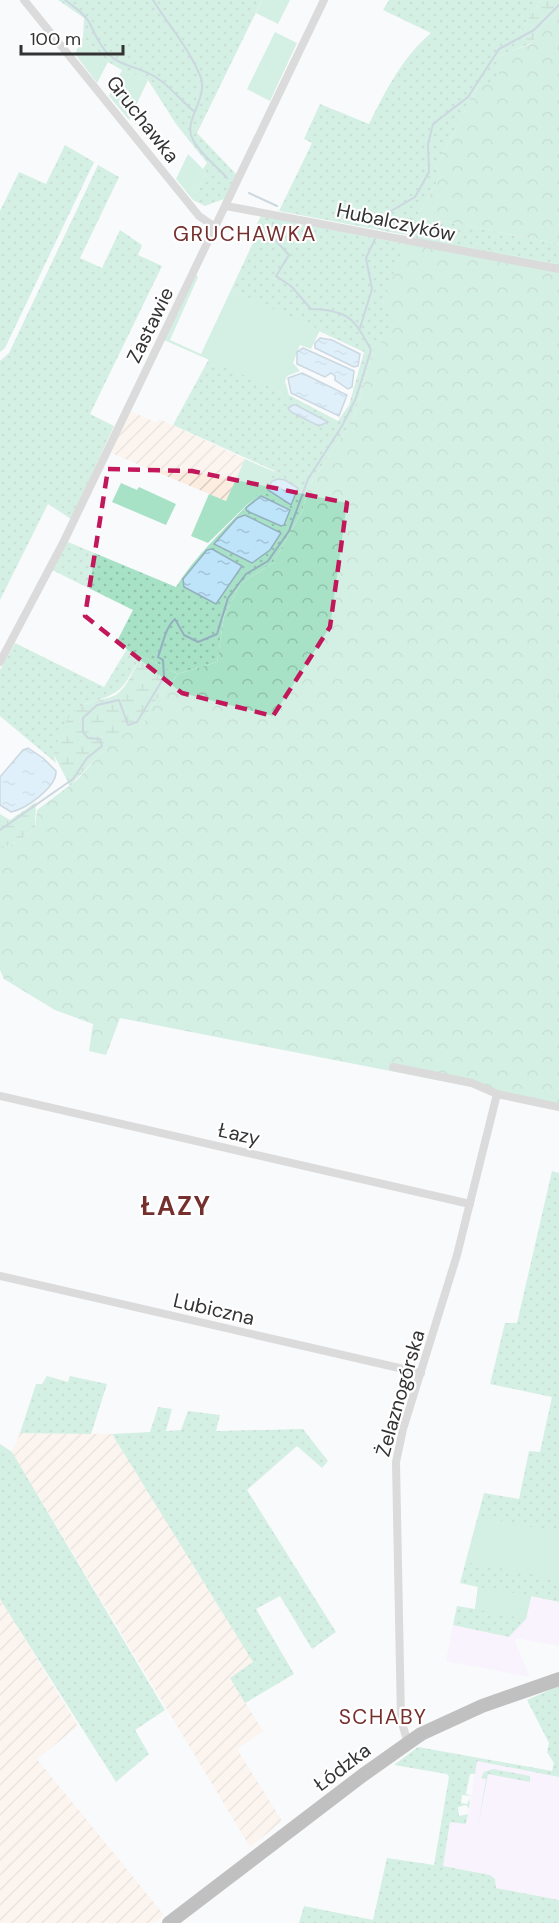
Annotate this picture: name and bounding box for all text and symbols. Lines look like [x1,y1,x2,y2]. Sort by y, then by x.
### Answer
scale bar [21,18,123,56]
text: 100 m [30,27,81,51]
street label: Gruchawka [101,70,185,168]
street label: Hubalczyków [334,197,458,247]
district label: GRUCHAWKA [173,220,317,248]
street label: Zastawie [121,283,179,367]
street label: Łazy [215,1117,263,1151]
district label: ŁAZY [140,1189,212,1223]
street label: Lubiczna [171,1287,257,1331]
street label: Żelaznogórska [370,1327,430,1459]
district label: SCHABY [339,1703,427,1731]
street label: Łódzka [308,1737,376,1797]

